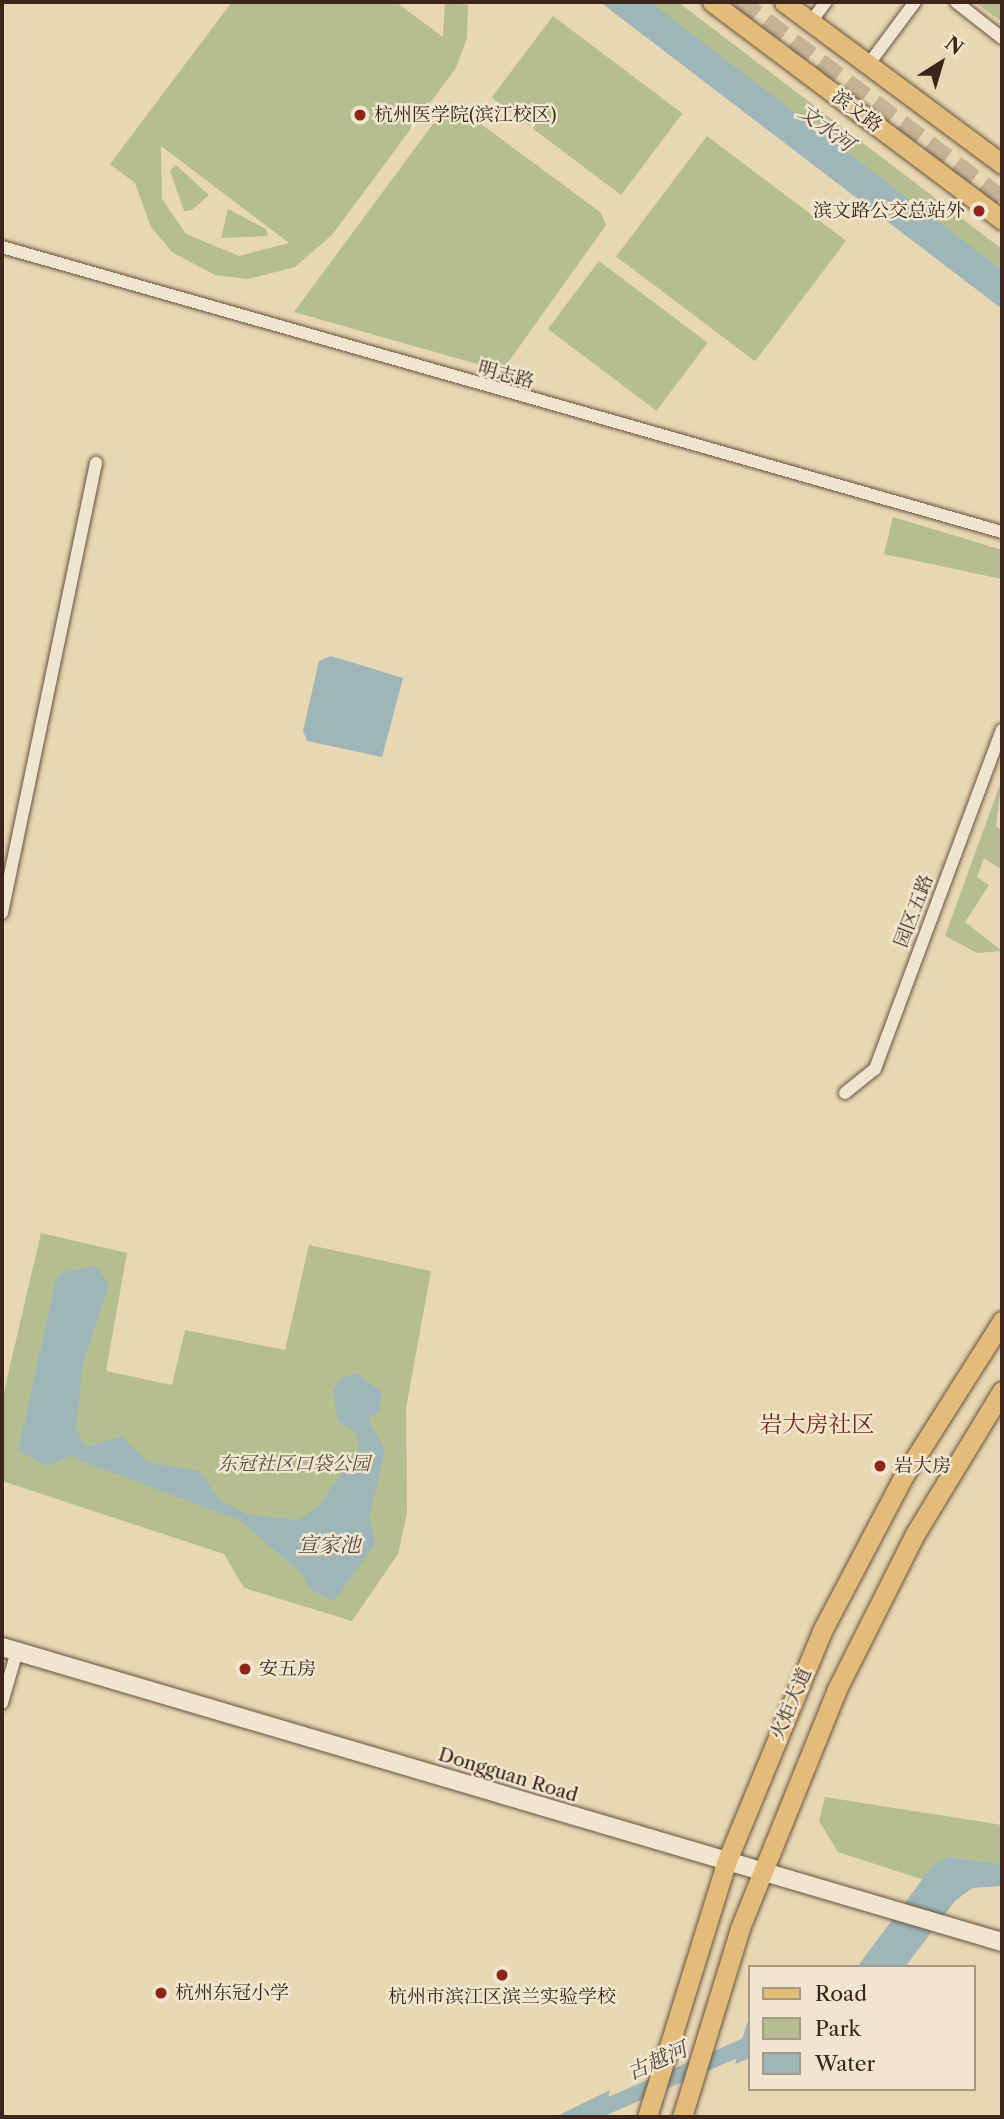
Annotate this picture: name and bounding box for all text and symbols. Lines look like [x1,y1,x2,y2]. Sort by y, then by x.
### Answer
north arrow [906,28,976,98]
text: N [940,32,967,60]
street label: 滨文路 [827,85,887,137]
water label: 文水河 [793,99,859,157]
place label: 杭州医学院(滨江校区) [374,104,557,126]
marker: 杭州医学院(滨江校区) [352,107,368,123]
place label: 滨文路公交总站外 [813,200,965,222]
marker: 滨文路公交总站外 [971,203,987,219]
street label: 明志路 [476,357,536,393]
street label: 园区五路 [890,871,938,951]
district label: 岩大房社区 [760,1410,874,1438]
park label: 东冠社区口袋公园 [218,1453,370,1475]
place label: 岩大房 [894,1455,951,1477]
marker: 岩大房 [872,1458,888,1474]
water label: 宣家池 [298,1532,360,1558]
place label: 安五房 [259,1658,316,1680]
marker: 安五房 [237,1661,253,1677]
street label: 火炬大道 [766,1665,816,1743]
street label: Dongguan Road [436,1743,580,1807]
legend [748,1965,976,2091]
marker: 杭州市滨江区滨兰实验学校 [494,1967,510,1983]
text: Road [815,1981,867,2006]
place label: 杭州东冠小学 [175,1982,289,2004]
marker: 杭州东冠小学 [153,1985,169,2001]
place label: 杭州市滨江区滨兰实验学校 [388,1986,616,2008]
text: Park [815,2016,861,2041]
water label: 古越河 [623,2037,691,2085]
text: Water [815,2051,875,2076]

